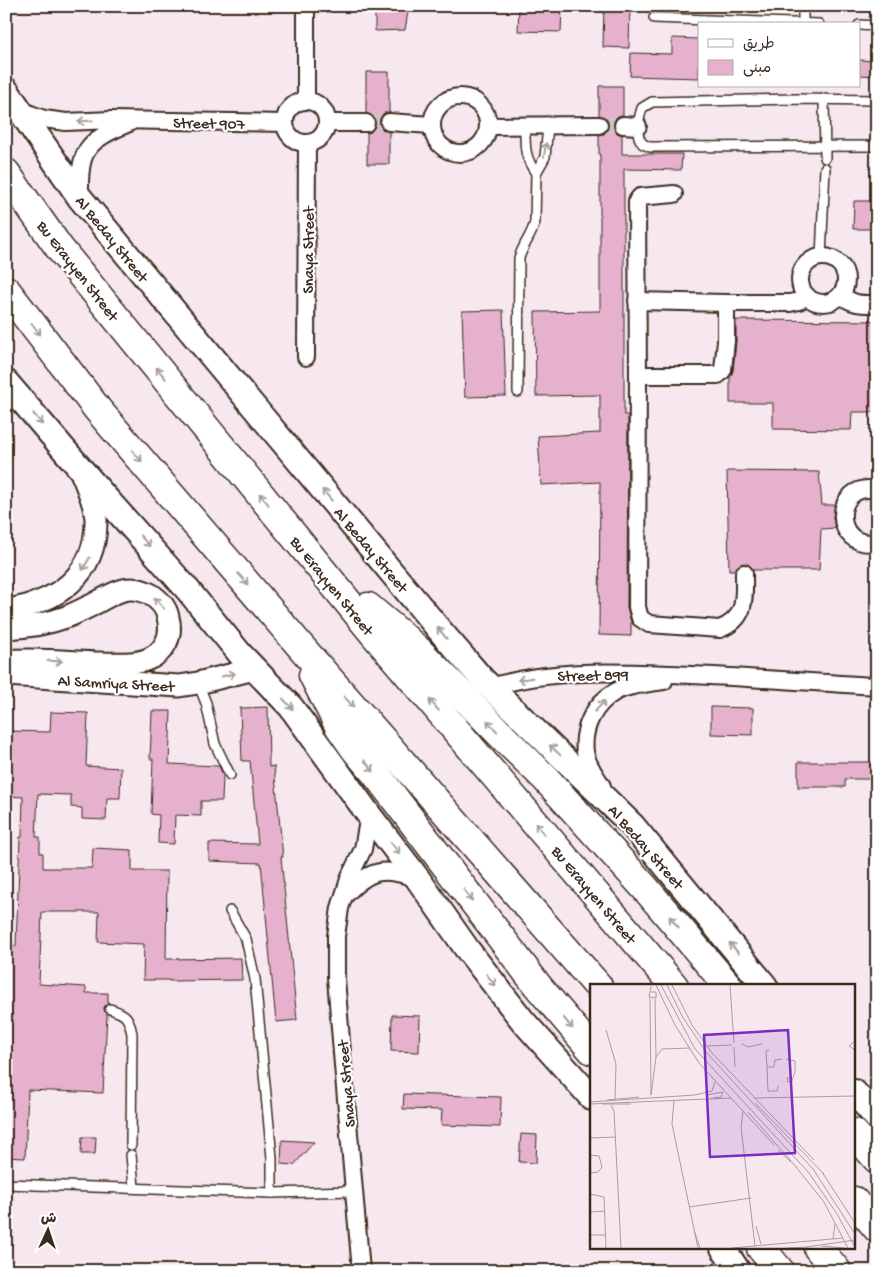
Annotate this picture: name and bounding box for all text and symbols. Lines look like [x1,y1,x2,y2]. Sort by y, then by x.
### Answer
legend [698,22,860,88]
text: طريق [743,36,775,54]
text: مبنى [743,60,771,78]
street label: Street 907 [173,115,246,136]
one-way arrow [77,117,93,126]
one-way arrow [541,143,551,159]
street label: Al Beday Street [70,193,152,288]
street label: Snaya Street [301,205,320,294]
street label: Bu Erayyen Street [31,217,122,327]
one-way arrow [30,322,41,335]
one-way arrow [156,367,167,380]
one-way arrow [32,412,44,425]
one-way arrow [132,449,143,462]
one-way arrow [321,488,333,501]
one-way arrow [258,493,269,506]
street label: Al Beday Street [328,505,412,599]
street label: Bu Erayyen Street [284,533,377,642]
one-way arrow [139,535,150,548]
one-way arrow [81,556,90,571]
one-way arrow [237,573,249,586]
one-way arrow [153,596,165,609]
one-way arrow [437,627,448,640]
one-way arrow [47,657,63,666]
street label: Street 899 [557,667,629,688]
one-way arrow [220,670,236,679]
street label: Al Samriya Street [57,673,176,698]
one-way arrow [517,674,533,684]
one-way arrow [344,696,355,709]
one-way arrow [282,697,294,710]
one-way arrow [429,699,440,712]
one-way arrow [594,699,605,712]
one-way arrow [486,720,498,732]
one-way arrow [549,744,561,756]
one-way arrow [364,759,375,772]
street label: Al Beday Street [602,802,687,896]
one-way arrow [534,822,545,835]
one-way arrow [390,841,400,855]
street label: Bu Erayyen Street [545,843,640,950]
one-way arrow [462,888,473,901]
one-way arrow [669,916,680,929]
one-way arrow [728,942,739,955]
one-way arrow [485,973,496,986]
inset map [590,984,856,1250]
one-way arrow [563,1016,574,1029]
street label: Snaya Street [335,1038,362,1128]
north arrow [22,1204,72,1254]
text: ش [40,1211,57,1228]

